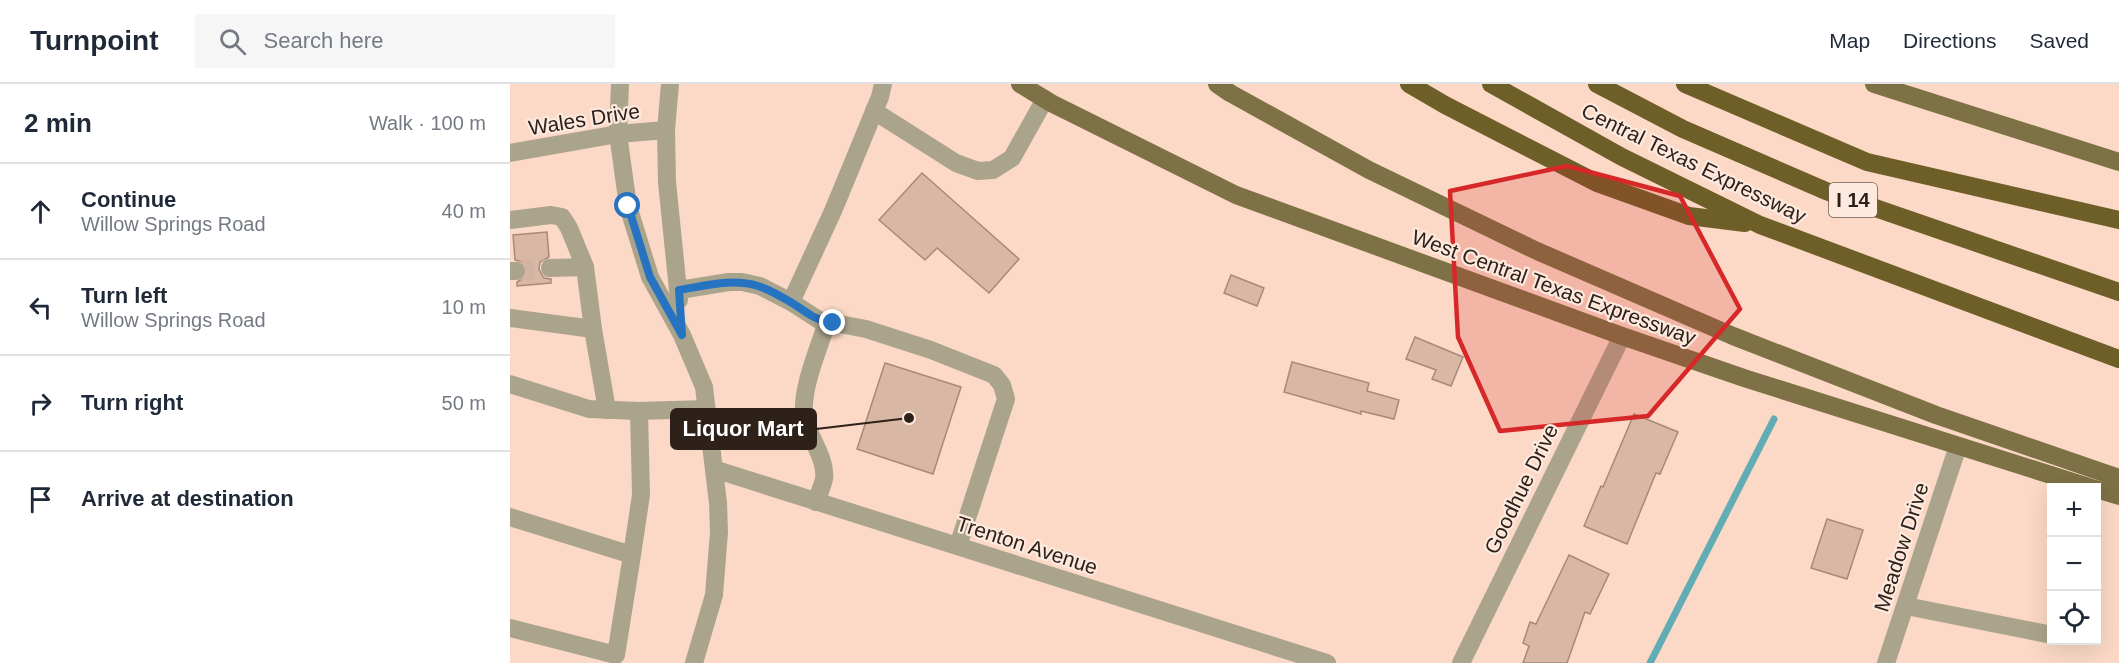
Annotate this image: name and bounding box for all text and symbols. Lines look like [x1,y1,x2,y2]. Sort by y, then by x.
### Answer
search box [195,14,615,68]
text: Turnpoint [30,25,159,56]
icon: search [216,25,249,58]
text: Search here [264,28,383,53]
text: Map [1829,29,1870,52]
text: Directions [1903,29,1996,52]
text: Saved [2029,29,2089,52]
street label: Wales Drive [527,99,641,139]
street label: Central Texas Expressway [1578,99,1811,228]
text: 2 min [24,108,92,138]
text: Walk · 100 m [369,112,486,134]
road number: I 14 [1829,183,1877,217]
text: Continue [81,187,176,212]
route start [614,192,640,218]
icon: ahead [24,195,57,228]
text: 40 m [442,200,486,222]
text: Willow Springs Road [81,213,266,235]
street label: West Central Texas Expressway [1409,225,1700,349]
text: Turn left [81,283,167,308]
icon: left [24,291,57,324]
text: 10 m [442,296,486,318]
text: Willow Springs Road [81,309,266,331]
route end [819,309,845,335]
icon: right [24,387,57,420]
text: Turn right [81,390,183,415]
text: 50 m [442,392,486,414]
callout: Liquor Mart [671,409,816,449]
text: Liquor Mart [683,416,804,441]
street label: Goodhue Drive [1480,420,1562,558]
street label: Meadow Drive [1869,480,1933,614]
icon: arrive [24,483,57,516]
map controls [2047,483,2101,645]
button: + [2047,483,2101,537]
text: Arrive at destination [81,486,294,511]
street label: Trenton Avenue [953,511,1101,579]
button: − [2047,537,2101,591]
button: locate [2047,591,2101,645]

